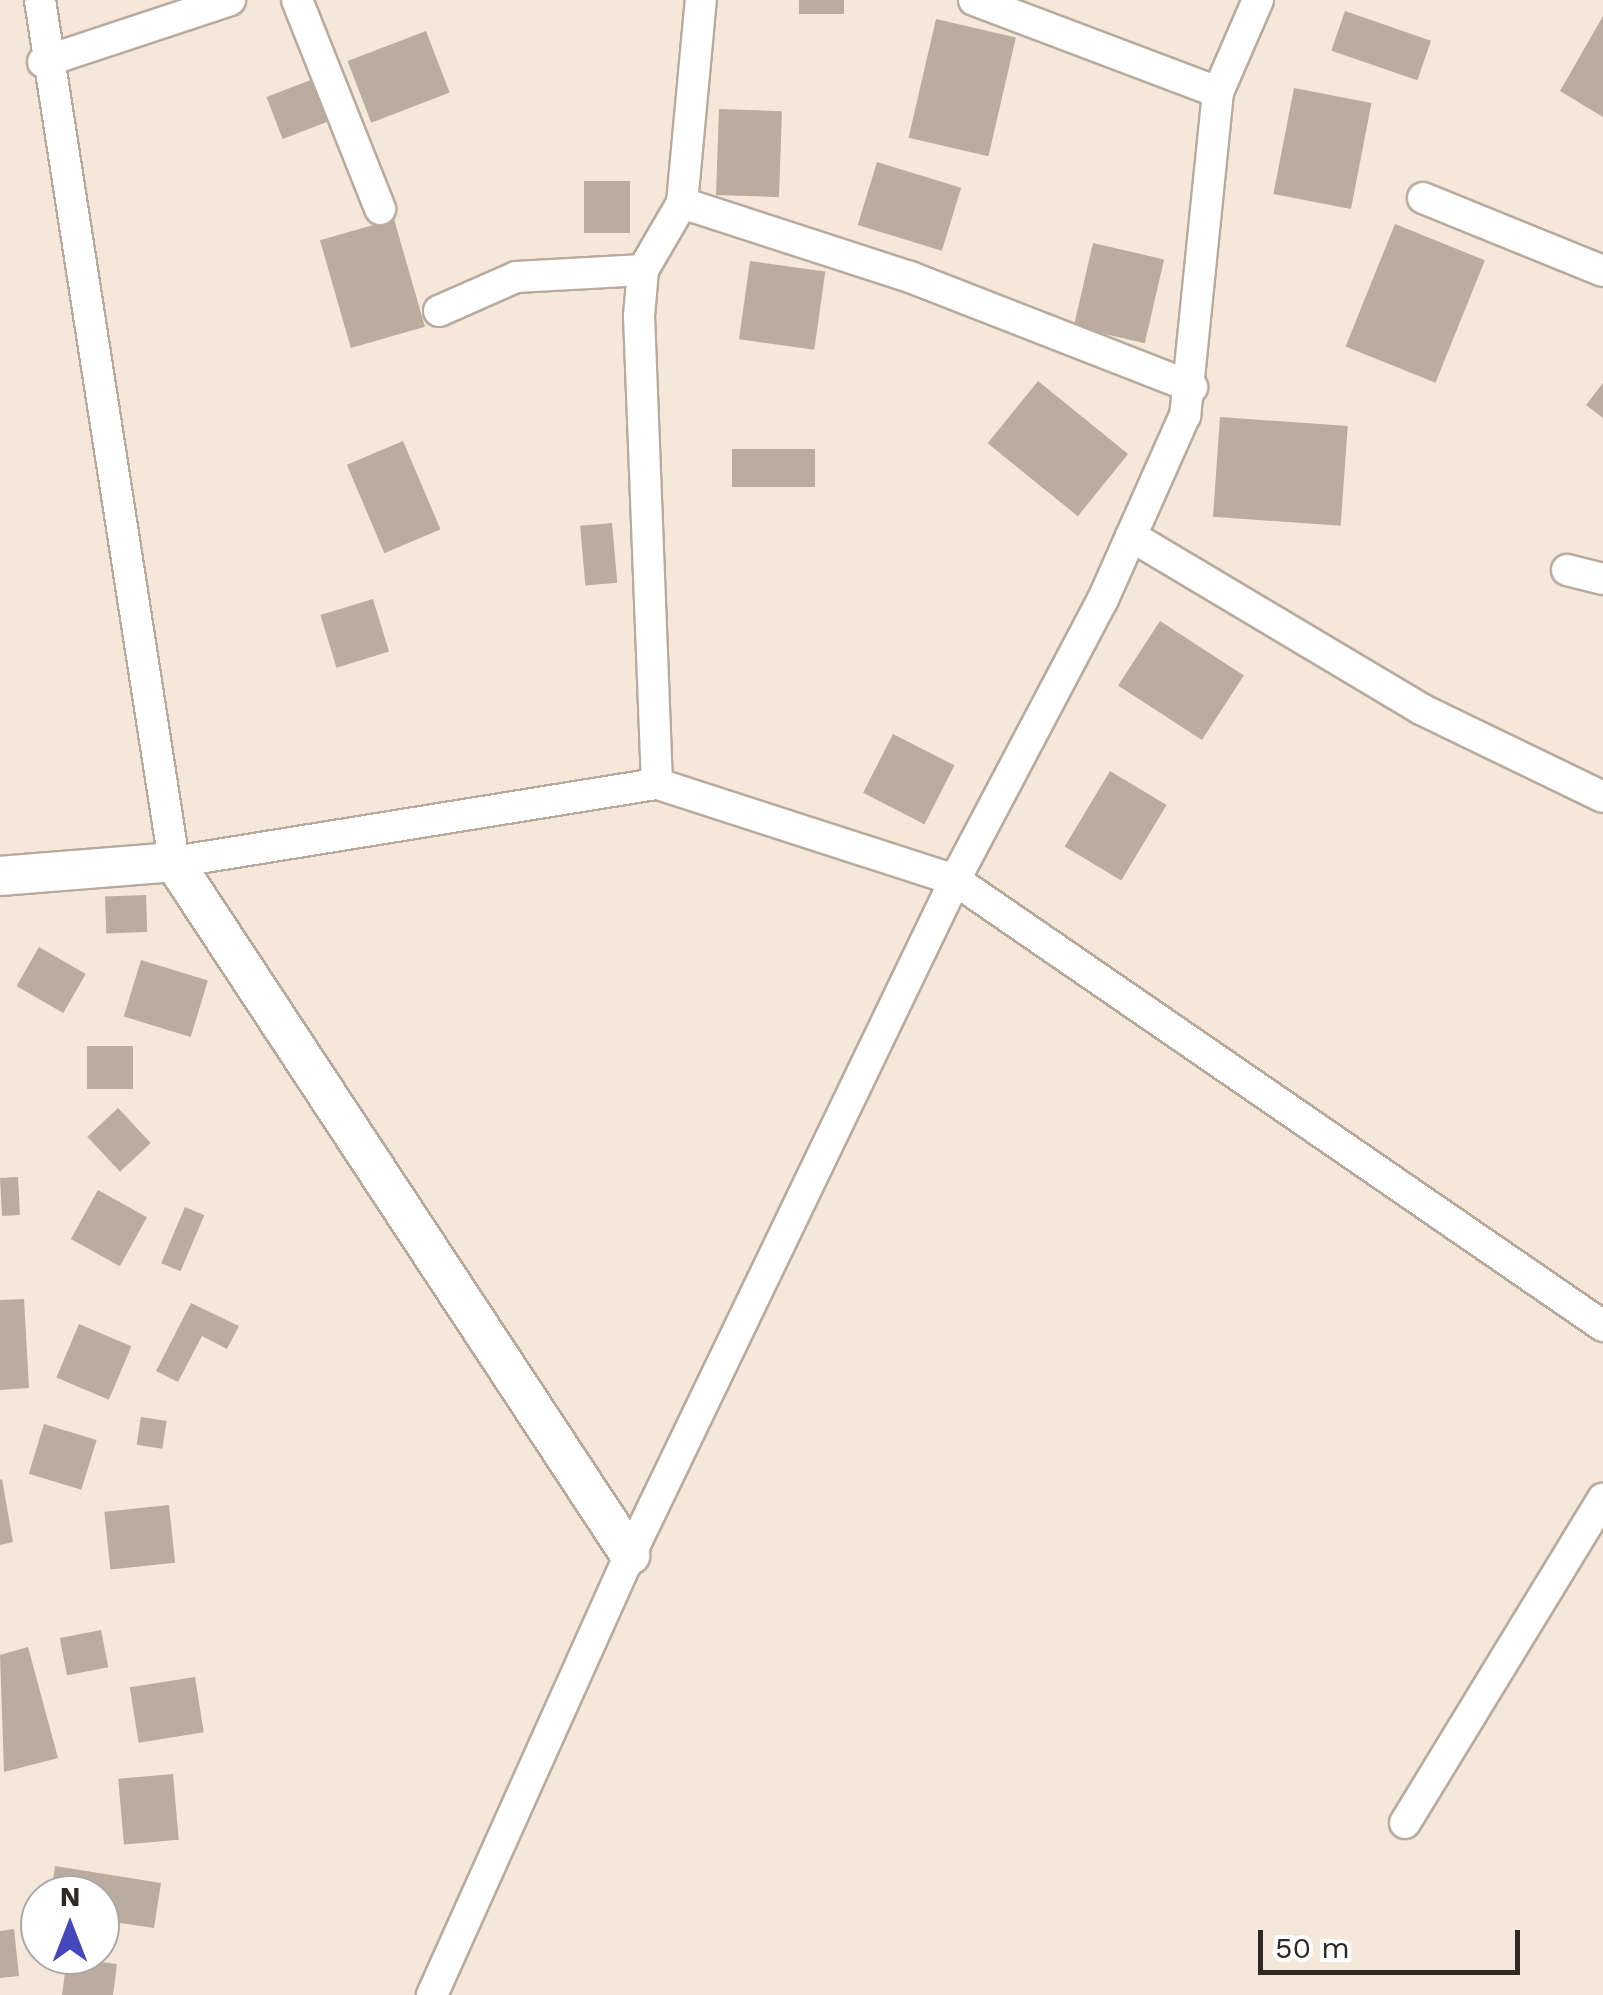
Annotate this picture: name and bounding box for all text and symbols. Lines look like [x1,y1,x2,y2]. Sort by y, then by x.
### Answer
north arrow [20,1875,120,1975]
text: N [60,1880,80,1913]
scale bar [1263,1910,1526,1972]
text: 50 m [1275,1930,1350,1965]

